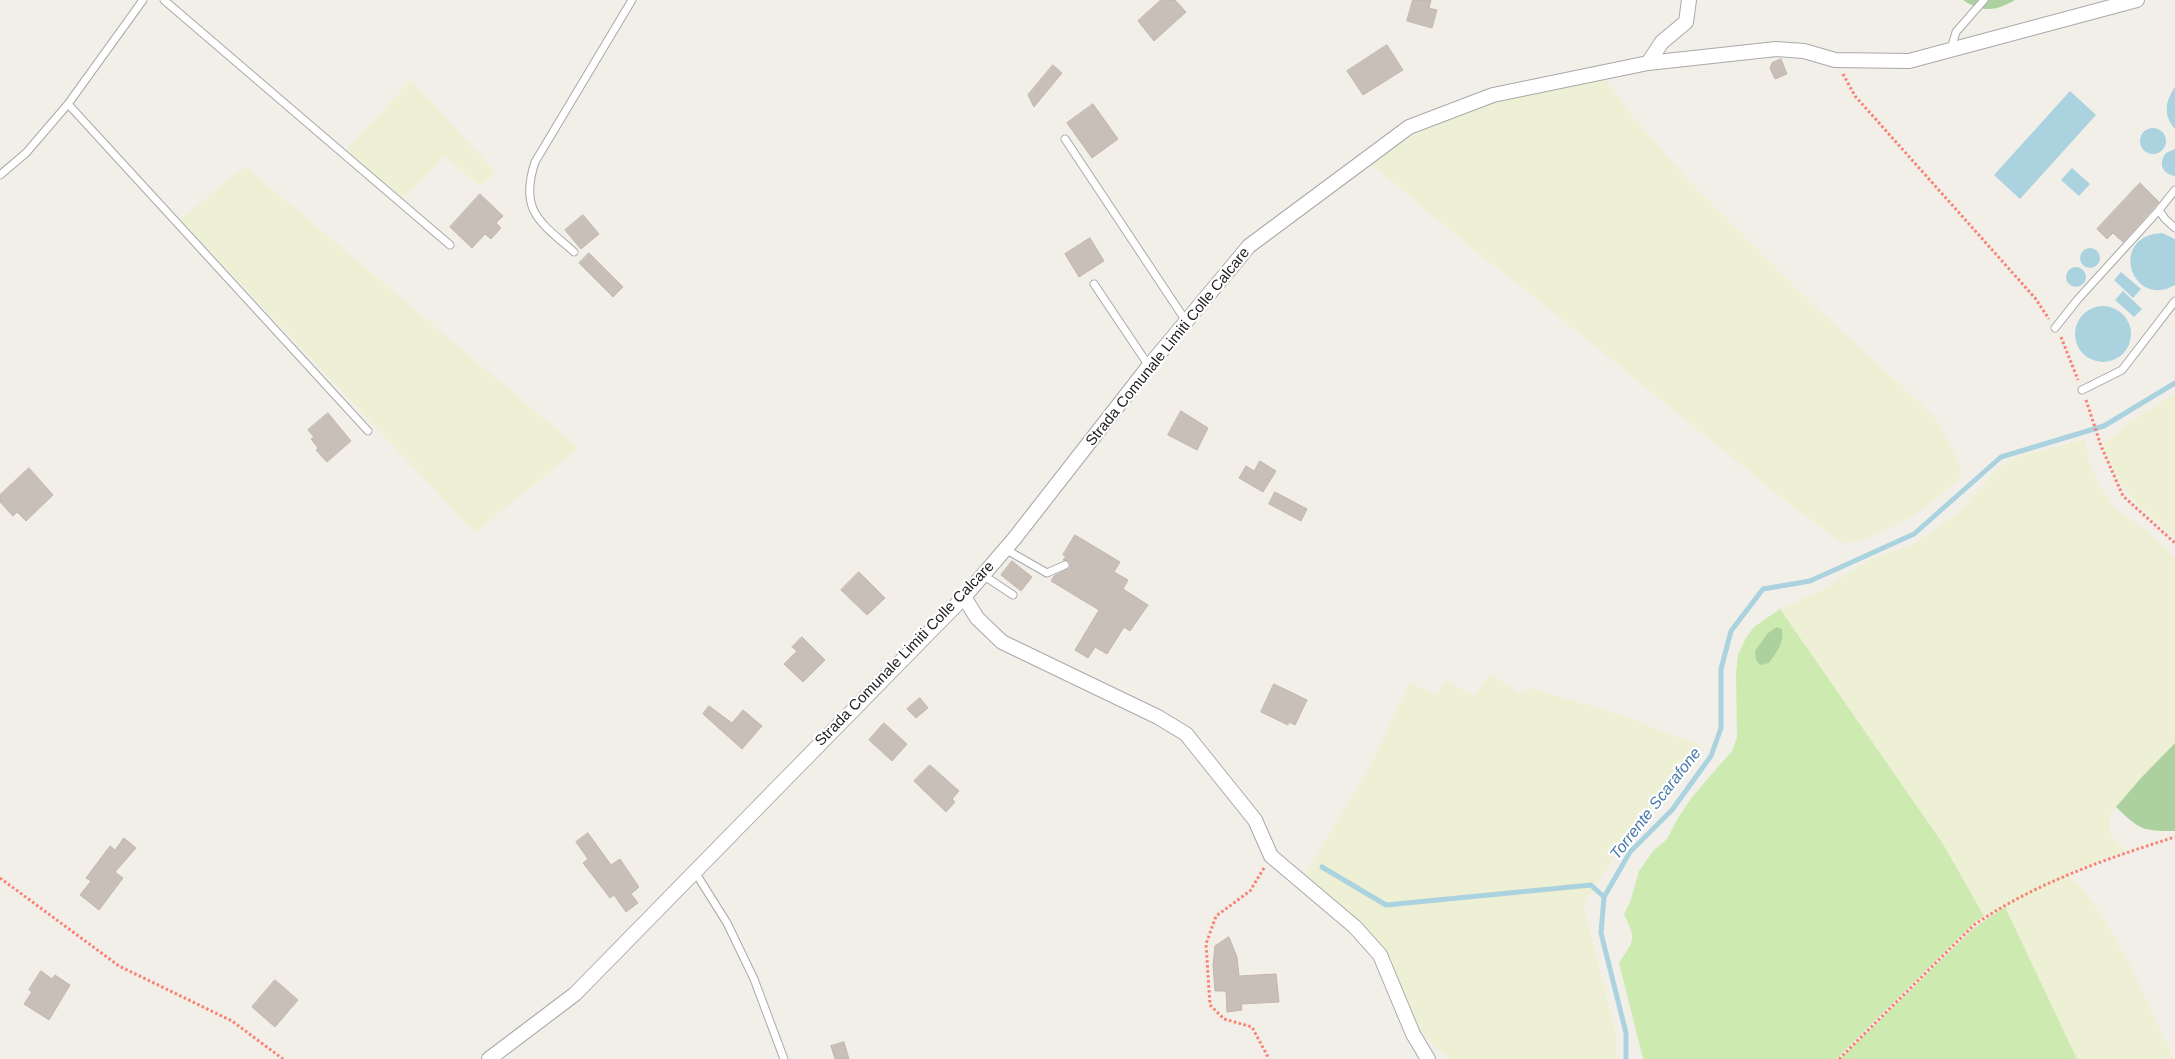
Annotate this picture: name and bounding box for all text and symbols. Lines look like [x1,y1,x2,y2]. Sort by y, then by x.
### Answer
street label: Strada Comunale Limiti Colle Calcare [1082,244,1254,450]
street label: Strada Comunale Limiti Colle Calcare [812,558,998,750]
water label: Torrente Scarafone [1606,744,1706,864]

